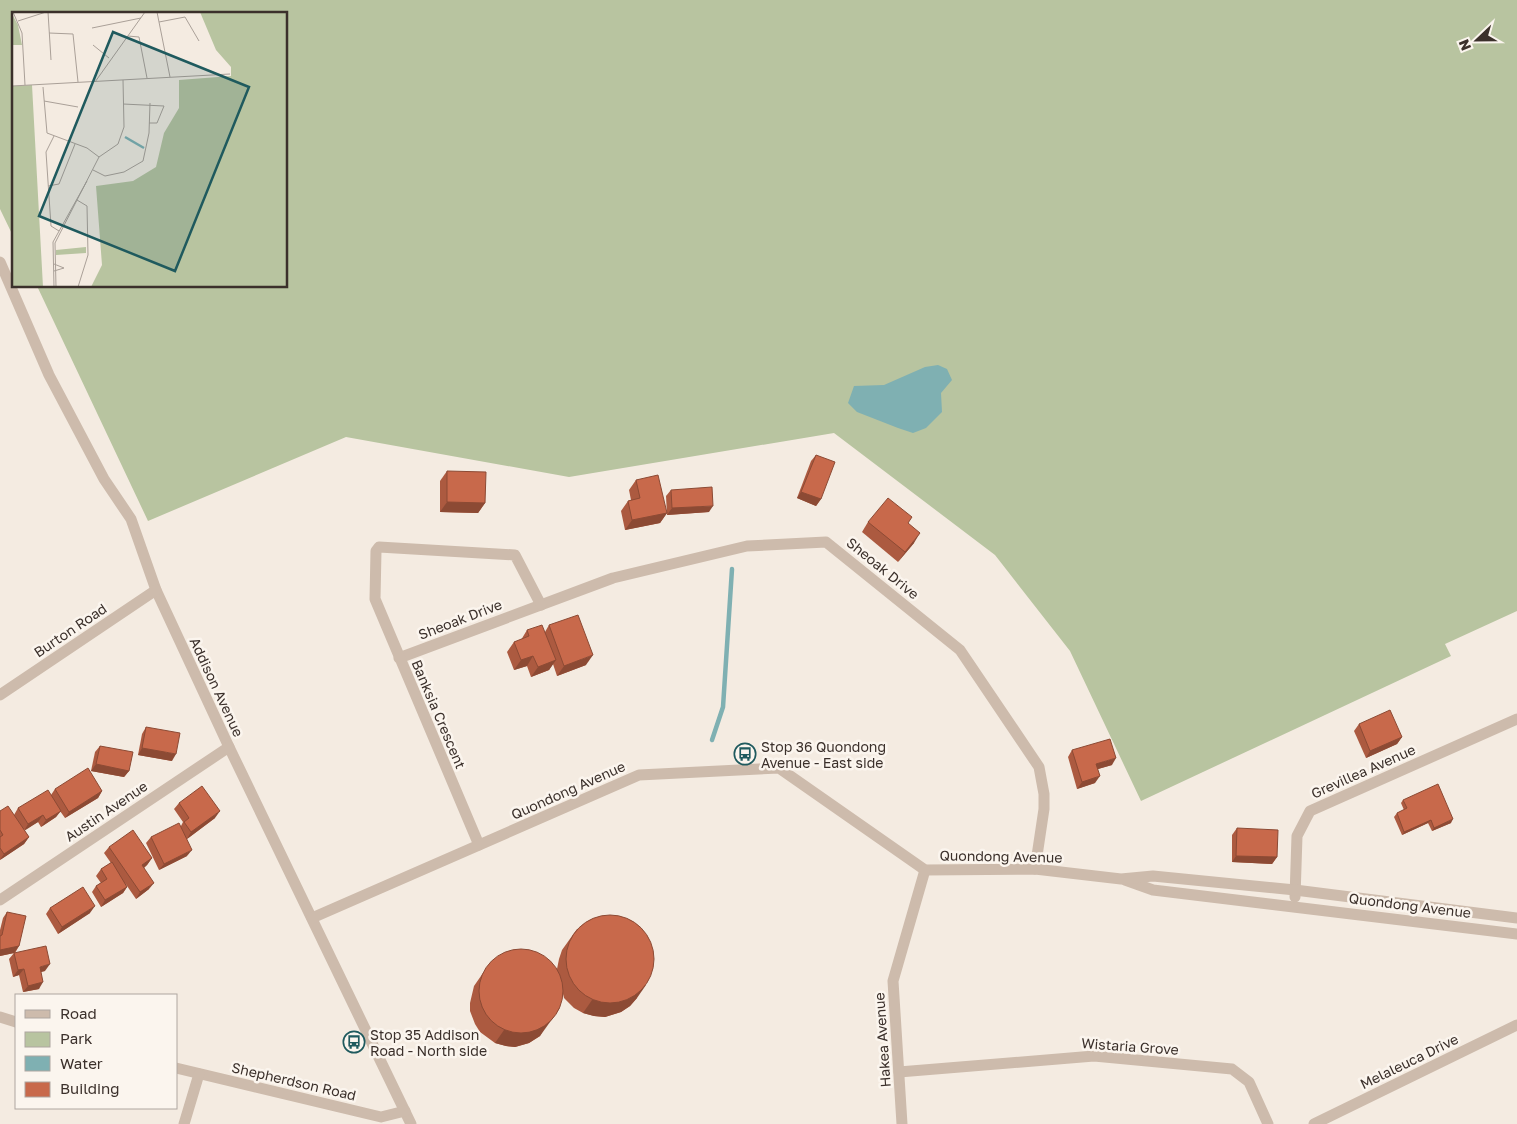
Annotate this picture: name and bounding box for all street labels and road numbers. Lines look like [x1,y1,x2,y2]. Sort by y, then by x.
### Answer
street label: Sheoak Drive [843,534,923,602]
street label: Sheoak Drive [416,595,504,643]
street label: Burton Road [30,599,110,661]
street label: Addison Avenue [187,635,247,739]
street label: Banksia Crescent [408,657,470,771]
street label: Grevillea Avenue [1308,740,1418,802]
street label: Quondong Avenue [508,757,628,823]
street label: Austin Avenue [62,777,150,845]
street label: Quondong Avenue [939,846,1063,866]
street label: Quondong Avenue [1348,889,1472,921]
street label: Hakea Avenue [870,992,894,1088]
street label: Melaleuca Drive [1357,1030,1461,1092]
street label: Wistaria Grove [1081,1034,1179,1058]
street label: Shepherdson Road [230,1058,358,1104]

